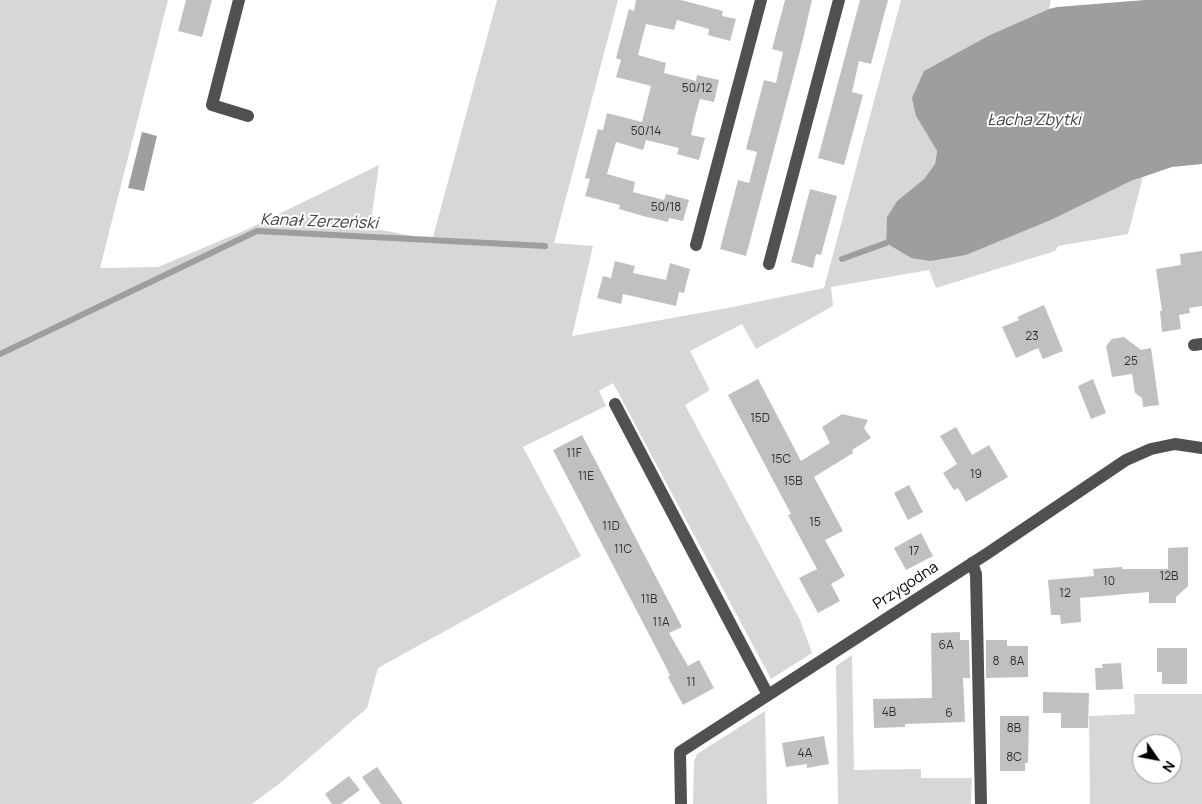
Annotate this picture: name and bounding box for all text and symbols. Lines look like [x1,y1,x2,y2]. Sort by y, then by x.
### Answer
house number: 50/12 [682,82,712,96]
water label: Łacha Zbytki [987,111,1081,131]
house number: 50/14 [631,125,661,139]
house number: 50/18 [651,201,681,215]
water label: Kanał Zerzeński [260,210,378,234]
house number: 23 [1025,330,1039,344]
house number: 25 [1124,355,1138,369]
house number: 15D [750,412,770,426]
house number: 11F [566,447,582,461]
house number: 15C [771,453,791,467]
house number: 19 [970,468,982,482]
house number: 11E [578,470,594,484]
house number: 15B [784,475,802,489]
house number: 15 [809,516,821,530]
house number: 11D [602,520,620,534]
house number: 11C [614,543,632,557]
house number: 17 [909,545,919,559]
street label: Przygodna [870,558,942,614]
house number: 12B [1160,570,1178,584]
house number: 10 [1103,575,1115,589]
house number: 12 [1059,587,1071,601]
house number: 11B [641,593,657,607]
house number: 11A [653,616,669,630]
house number: 6A [938,639,954,653]
house number: 8 [993,655,999,669]
house number: 8A [1010,655,1024,669]
house number: 11 [686,676,696,690]
house number: 4B [882,706,896,720]
house number: 6 [945,707,953,721]
house number: 8B [1007,722,1021,736]
north arrow [1132,734,1182,784]
house number: 4A [798,747,812,761]
house number: 8C [1006,751,1022,765]
text: N [1158,758,1180,776]

